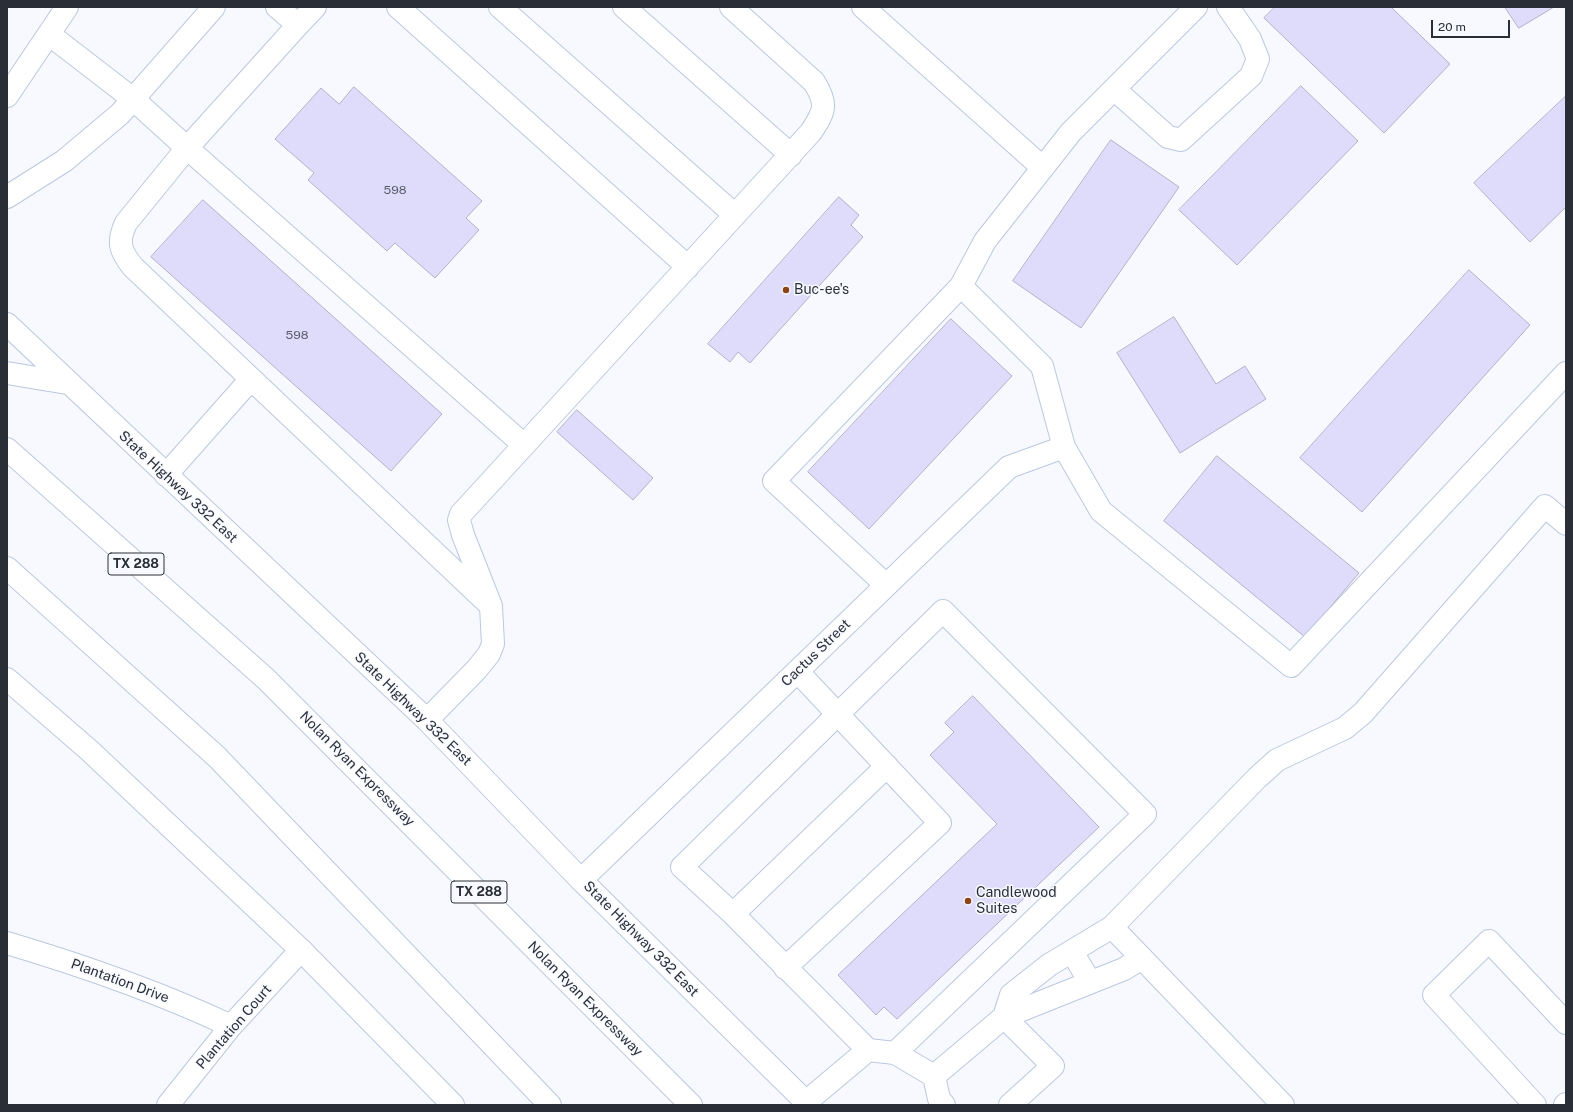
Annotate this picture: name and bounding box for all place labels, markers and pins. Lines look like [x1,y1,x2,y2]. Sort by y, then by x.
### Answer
place label: Buc-ee's [794,282,849,298]
marker: Buc-ee's [781,285,791,295]
place label: Candlewood Suites [976,885,1056,918]
marker: Candlewood Suites [963,896,973,906]

